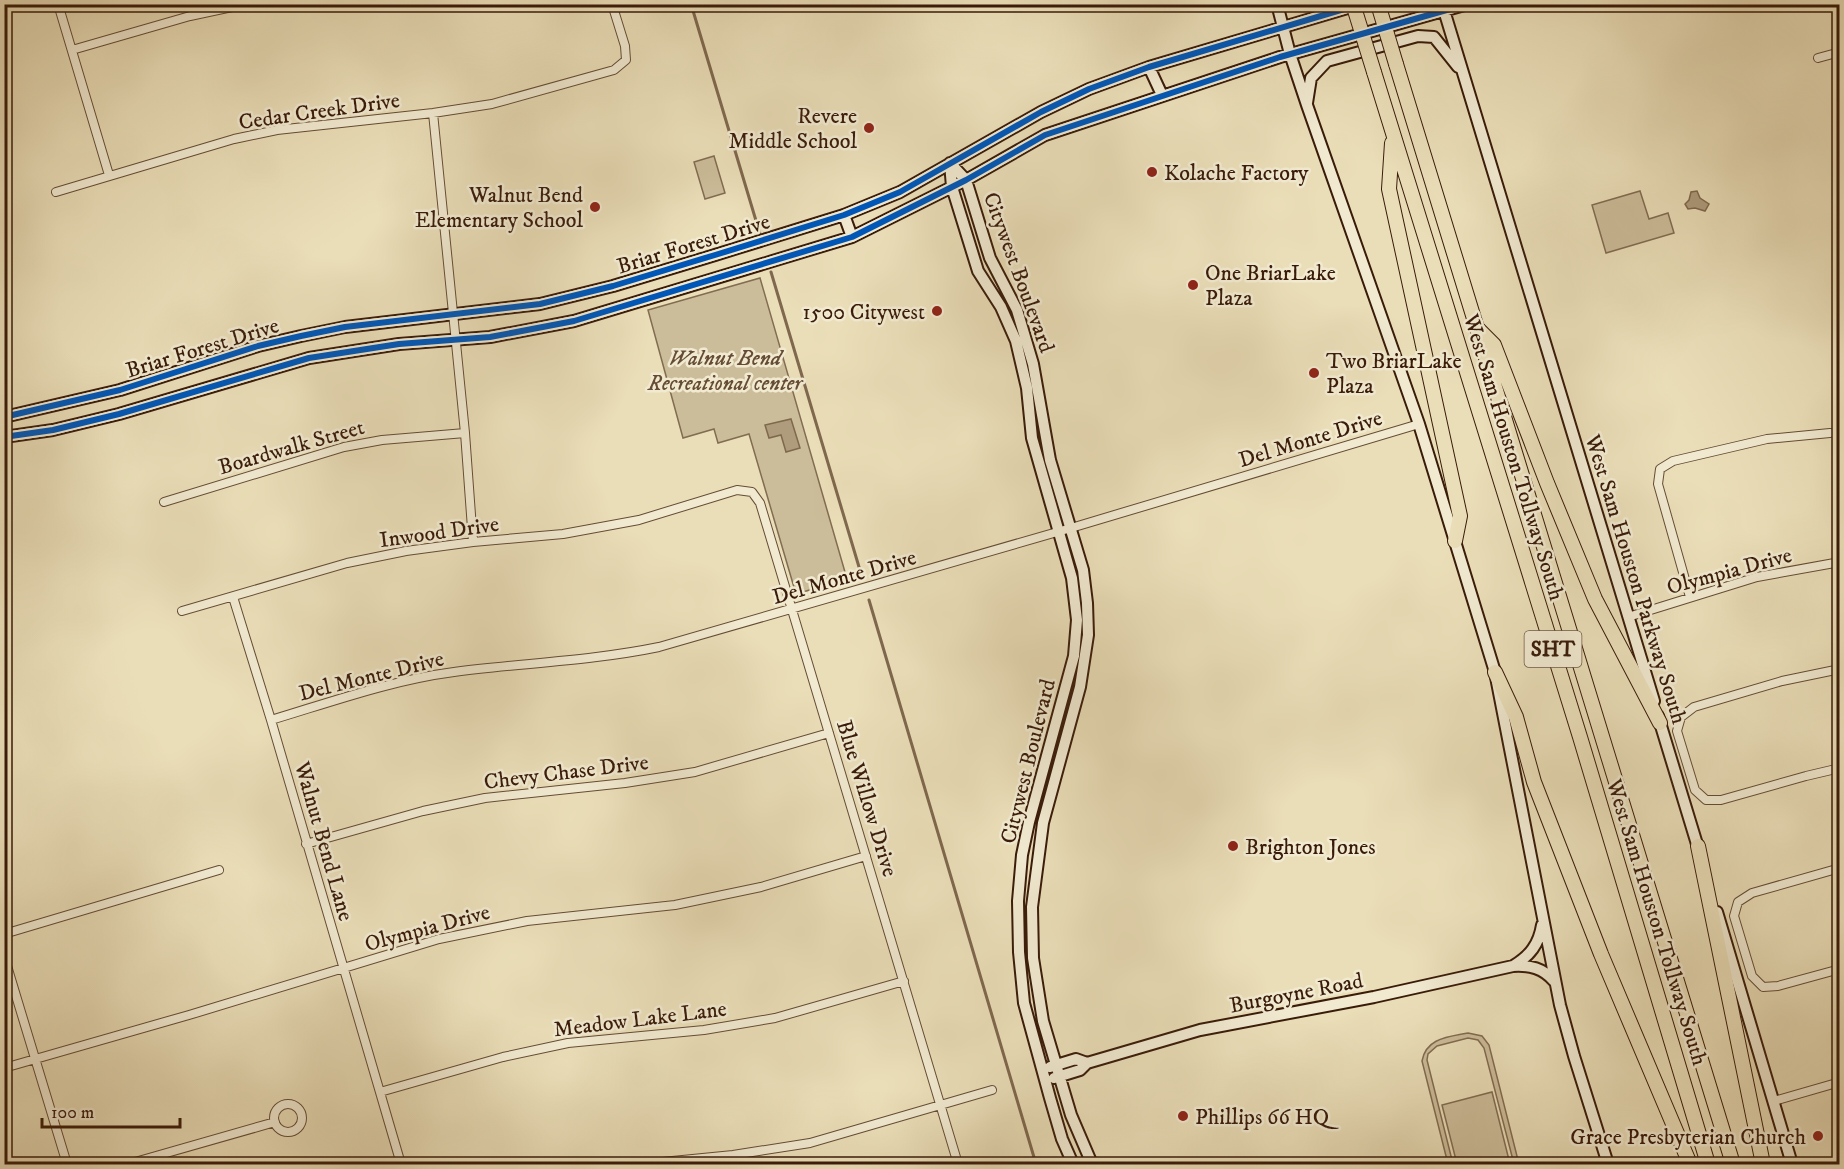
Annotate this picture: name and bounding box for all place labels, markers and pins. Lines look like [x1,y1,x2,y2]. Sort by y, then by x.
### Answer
place label: Revere Middle School [729,103,857,155]
marker: Revere Middle School [862,121,876,135]
place label: Kolache Factory [1164,160,1309,187]
marker: Kolache Factory [1145,165,1159,179]
place label: Walnut Bend Elementary School [415,182,583,234]
marker: Walnut Bend Elementary School [588,200,602,214]
place label: One BriarLake Plaza [1205,260,1336,312]
marker: One BriarLake Plaza [1186,278,1200,292]
place label: 1500 Citywest [803,299,925,326]
marker: 1500 Citywest [930,304,944,318]
place label: Two BriarLake Plaza [1326,348,1462,400]
marker: Two BriarLake Plaza [1307,366,1321,380]
place label: Brighton Jones [1245,834,1376,861]
marker: Brighton Jones [1226,839,1240,853]
place label: Phillips 66 HQ [1195,1104,1339,1131]
marker: Phillips 66 HQ [1176,1109,1190,1123]
place label: Grace Presbyterian Church [1570,1124,1806,1151]
marker: Grace Presbyterian Church [1811,1129,1825,1143]

